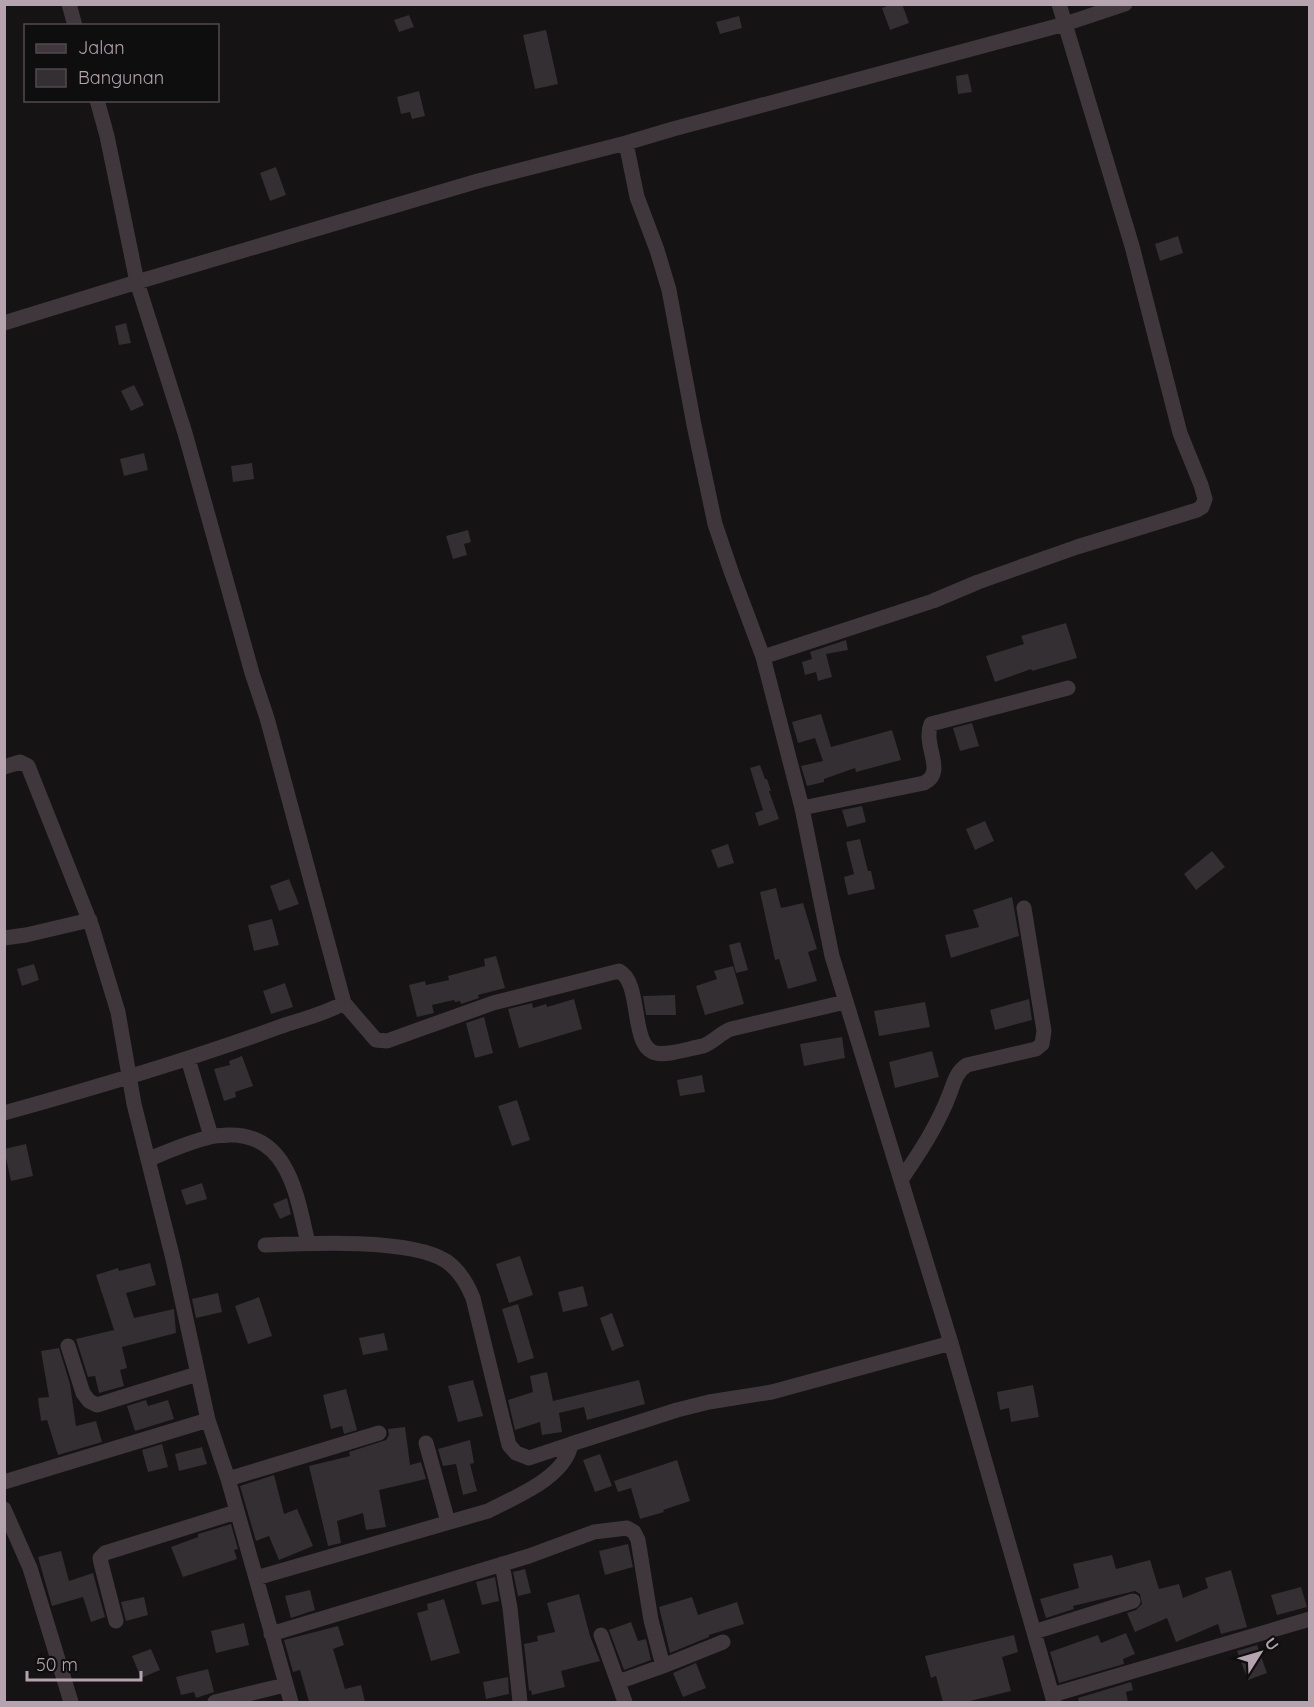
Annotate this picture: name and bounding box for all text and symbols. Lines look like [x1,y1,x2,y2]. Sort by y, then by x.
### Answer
legend [24,24,219,102]
text: Jalan [78,36,125,59]
text: Bangunan [78,66,164,89]
north arrow [1230,1623,1290,1683]
text: U [1261,1633,1283,1654]
scale bar [27,1644,141,1682]
text: 50 m [36,1653,78,1676]

